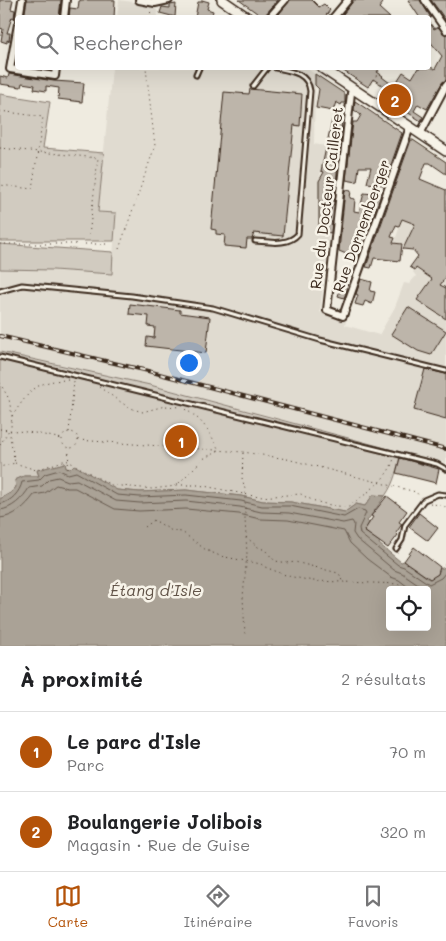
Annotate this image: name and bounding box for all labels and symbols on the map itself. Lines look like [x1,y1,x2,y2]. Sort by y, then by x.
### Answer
pin: 2 [379,81,411,119]
street label: Rue du Docteur Cailleret [305,105,347,290]
street label: Rue Dornemberger [328,156,394,295]
your location [176,350,202,376]
pin: 1 [165,422,197,460]
water label: Étang d'Isle [110,579,202,600]

